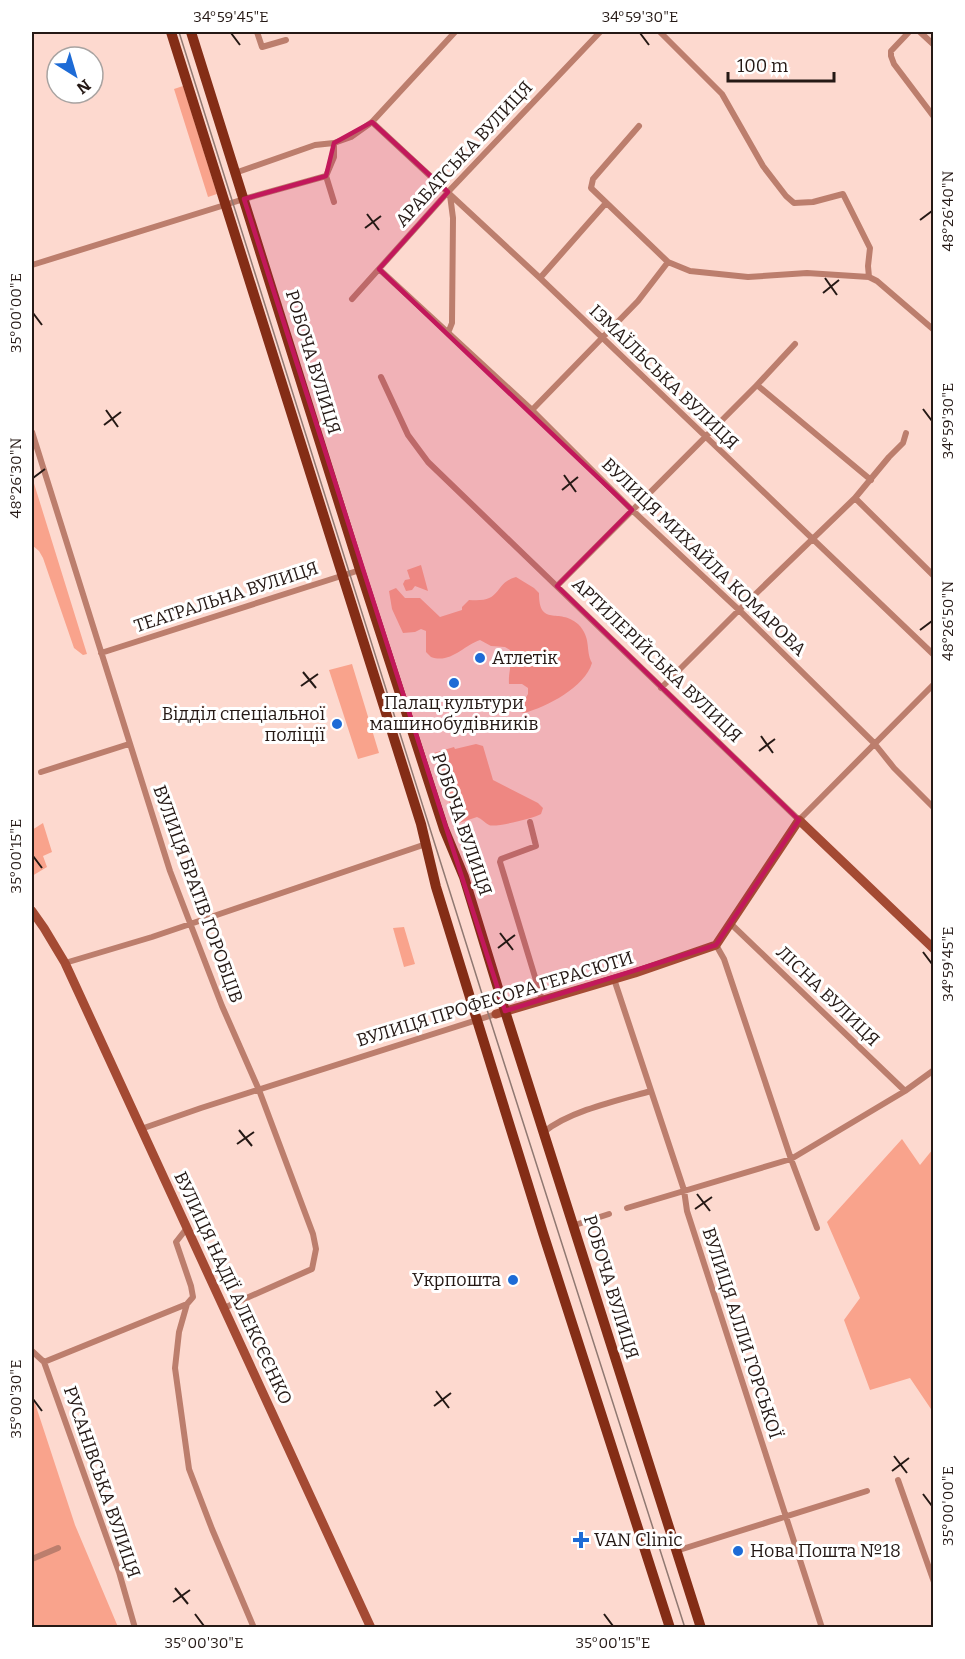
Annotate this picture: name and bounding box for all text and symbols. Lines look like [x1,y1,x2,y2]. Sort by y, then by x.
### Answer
text: 34°59'45"E [193,8,269,26]
text: 34°59'30"E [602,8,678,26]
north arrow [45,45,105,105]
scale bar [728,45,834,83]
text: 100 m [737,55,788,77]
text: N [73,75,94,98]
street label: АРАБАТСЬКА ВУЛИЦЯ [391,77,537,231]
text: 48°26'40"N [939,170,957,251]
text: 35°00'00"E [7,273,25,353]
street label: РОБОЧА ВУЛИЦЯ [281,287,345,437]
street label: ІЗМАЇЛЬСЬКА ВУЛИЦЯ [585,300,743,454]
text: 34°59'30"E [939,383,957,459]
text: 48°26'30"N [7,438,25,518]
street label: ВУЛИЦЯ МИХАЙЛА КОМАРОВА [597,453,811,661]
street label: ТЕАТРАЛЬНА ВУЛИЦЯ [131,557,321,637]
street label: АРТИЛЕРІЙСЬКА ВУЛИЦЯ [568,573,746,747]
text: 48°26'50"N [939,581,957,661]
place label: Атлетік [492,647,558,669]
marker: Атлетік [473,651,487,665]
marker: Палац культури машинобудівників [447,676,461,690]
place label: Палац культури машинобудівників [369,692,539,735]
place label: Відділ спеціальної поліції [162,703,326,746]
marker: Відділ спеціальної поліції [330,717,344,731]
street label: РОБОЧА ВУЛИЦЯ [427,750,497,898]
street label: ВУЛИЦЯ БРАТІВ ГОРОБЦІВ [148,782,248,1006]
text: 35°00'15"E [7,819,25,893]
text: 34°59'45"E [939,926,957,1002]
street label: ЛІСНА ВУЛИЦЯ [772,941,884,1051]
street label: ВУЛИЦЯ ПРОФЕСОРА ГЕРАСЮТИ [354,946,636,1052]
street label: ВУЛИЦЯ НАДІЇ АЛЕКСЄЄНКО [169,1168,297,1408]
street label: РОБОЧА ВУЛИЦЯ [579,1212,643,1362]
street label: ВУЛИЦЯ АЛЛИ ГОРСЬКОЇ [697,1225,787,1441]
place label: Укрпошта [412,1269,501,1291]
marker: Укрпошта [506,1273,520,1287]
text: 35°00'30"E [7,1360,25,1438]
street label: РУСАНІВСЬКА ВУЛИЦЯ [59,1383,145,1581]
text: 35°00'00"E [939,1466,957,1546]
place label: VAN Clinic [594,1529,683,1551]
marker: VAN Clinic [572,1531,590,1549]
place label: Нова Пошта №18 [750,1540,901,1562]
marker: Нова Пошта №18 [731,1544,745,1558]
text: 35°00'30"E [165,1634,243,1652]
text: 35°00'15"E [576,1634,650,1652]

